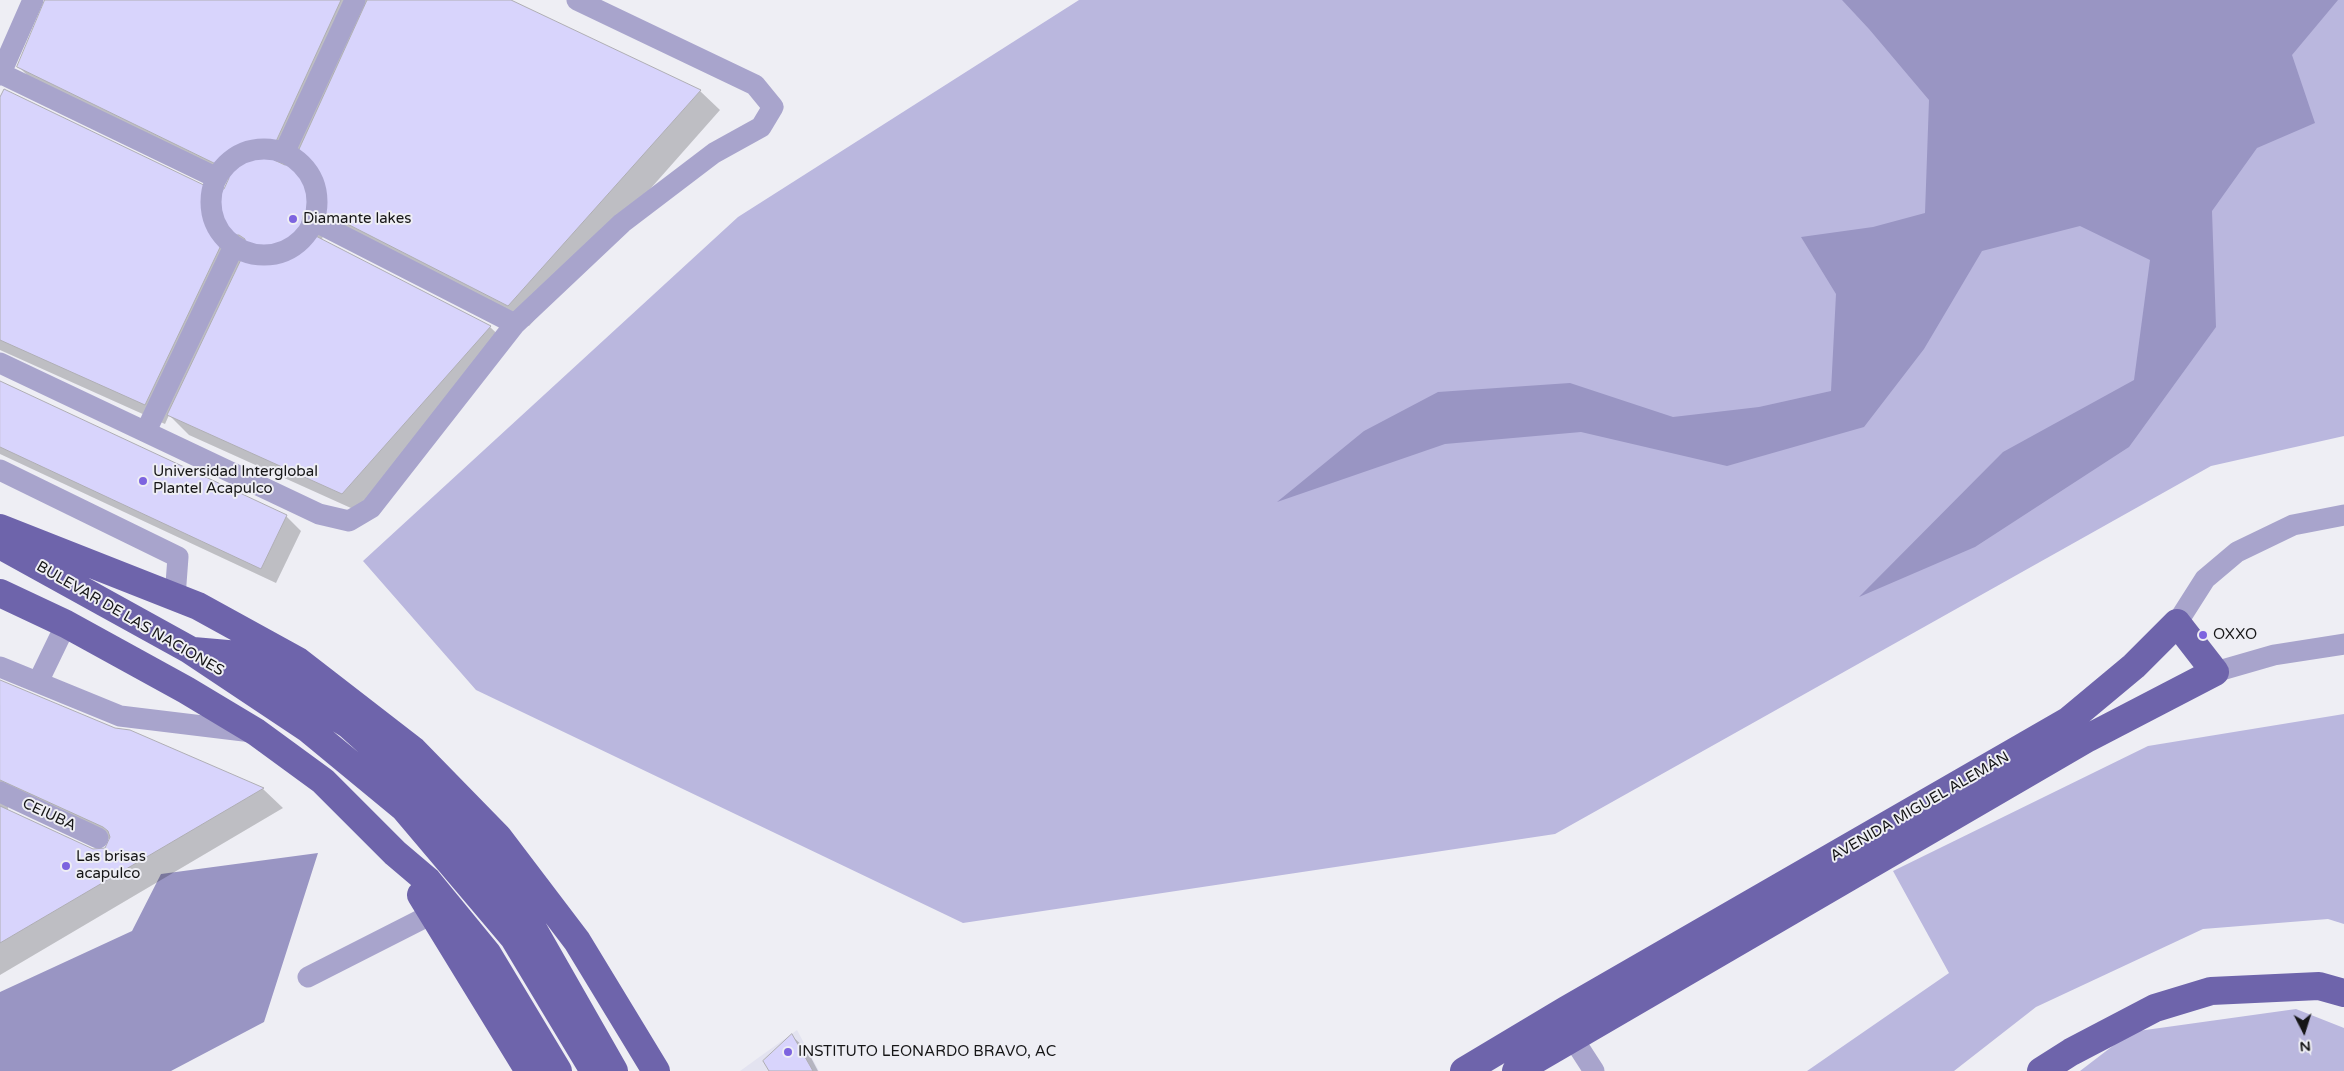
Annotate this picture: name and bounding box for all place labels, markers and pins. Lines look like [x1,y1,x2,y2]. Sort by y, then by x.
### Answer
place label: Diamante lakes [303,210,411,228]
marker: Diamante lakes [287,213,299,225]
place label: Universidad Interglobal Plantel Acapulco [153,463,318,498]
marker: Universidad Interglobal Plantel Acapulco [137,475,149,487]
place label: OXXO [2213,626,2257,644]
marker: OXXO [2197,629,2209,641]
place label: Las brisas acapulco [76,848,146,883]
marker: Las brisas acapulco [60,860,72,872]
place label: INSTITUTO LEONARDO BRAVO, AC [798,1043,1056,1061]
marker: INSTITUTO LEONARDO BRAVO, AC [782,1046,794,1058]

